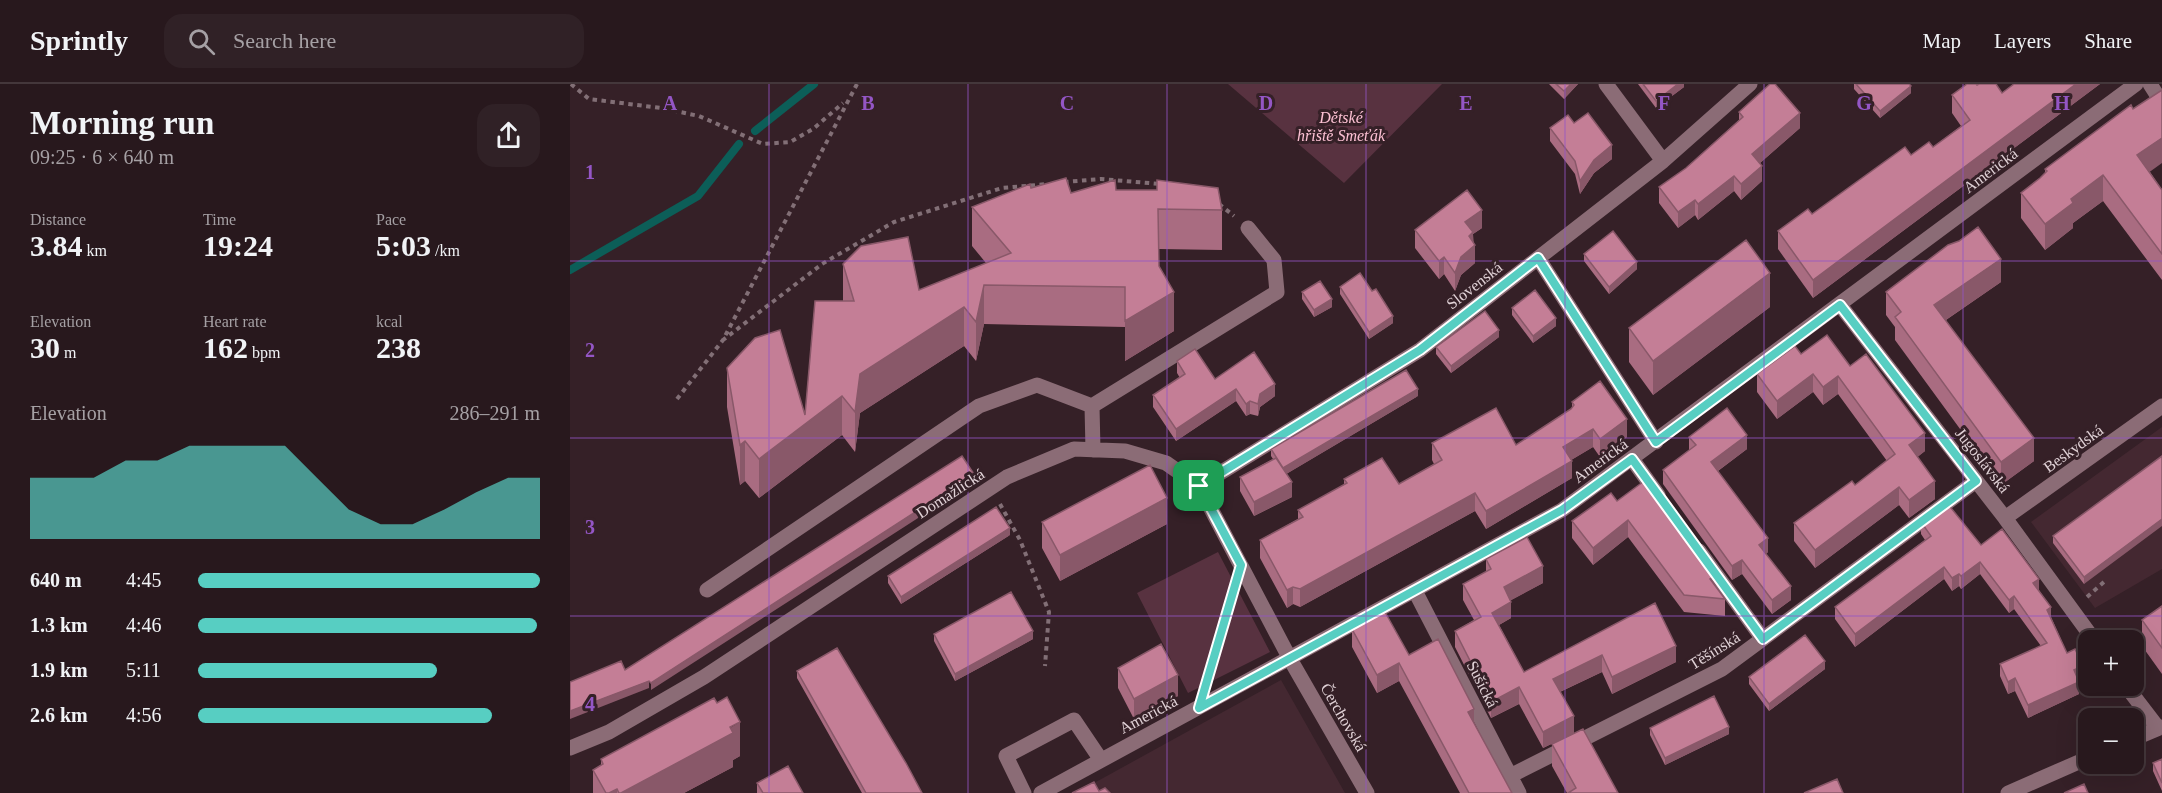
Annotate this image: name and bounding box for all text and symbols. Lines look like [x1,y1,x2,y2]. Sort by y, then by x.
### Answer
search box [164,14,584,68]
text: Sprintly [30,25,128,56]
icon: search [185,25,218,58]
text: Search here [233,28,336,53]
text: Map [1923,29,1961,53]
text: Layers [1994,29,2051,53]
text: Share [2084,29,2132,53]
text: A [663,92,678,114]
text: B [861,92,875,114]
text: C [1060,92,1074,114]
text: D [1259,92,1273,114]
text: E [1459,92,1473,114]
text: F [1658,92,1670,114]
text: G [1856,92,1872,114]
text: H [2054,92,2070,114]
button: share [477,104,540,167]
text: Morning run [30,105,214,141]
park label: Dětské hřiště Smeťák [1297,109,1386,144]
street label: Americká [1960,145,2021,196]
text: 09:25 · 6 × 640 m [30,146,174,168]
text: 1 [585,161,595,183]
text: Distance [30,211,86,228]
text: Time [203,211,236,228]
text: Pace [376,211,406,228]
text: 3.84 [30,229,83,262]
text: 19:24 [203,229,273,262]
text: 5:03 [376,229,431,262]
text: km [83,242,107,259]
text: /km [431,242,460,259]
street label: Slovenská [1443,258,1505,312]
text: Elevation [30,313,91,330]
text: Heart rate [203,313,267,330]
text: kcal [376,313,403,330]
text: 30 [30,331,60,364]
text: 162 [203,331,248,364]
text: 238 [376,331,421,364]
text: 2 [585,339,595,361]
text: m [60,344,76,361]
text: bpm [248,344,280,361]
text: Elevation [30,402,107,424]
text: 286–291 m [449,402,540,424]
street label: Beskydská [2040,421,2107,476]
street label: Jugoslávská [1951,425,2013,497]
street label: Americká [1570,435,1631,486]
pin [1173,460,1224,511]
street label: Domažlická [913,465,987,522]
icon: arrive [1182,469,1215,502]
text: 3 [585,516,595,538]
text: 640 m [30,569,82,591]
text: 4:45 [126,569,162,591]
text: 1.3 km [30,614,88,636]
text: 4:46 [126,614,162,636]
street label: Těšínská [1686,628,1743,673]
map controls [2078,630,2144,774]
button: + [2078,630,2144,696]
street label: Sušická [1464,658,1501,710]
text: 1.9 km [30,659,88,681]
text: 5:11 [126,659,161,681]
street label: Čerchovská [1317,680,1371,754]
street label: Americká [1116,692,1180,737]
text: 4 [585,693,595,715]
text: 2.6 km [30,704,88,726]
text: 4:56 [126,704,162,726]
button: − [2078,708,2144,774]

